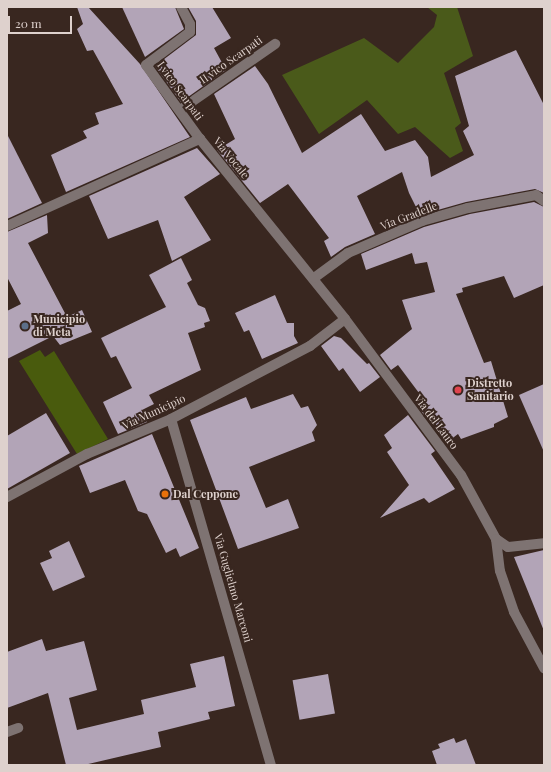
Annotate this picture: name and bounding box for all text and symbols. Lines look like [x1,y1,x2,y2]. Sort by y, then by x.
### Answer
scale bar [10,8,74,34]
text: 20 m [15,15,42,31]
street label: II vico Scarpati [197,33,265,87]
street label: I vico Scarpati [154,59,206,123]
street label: Via Vocale [210,135,252,181]
street label: Via Gradelle [379,199,439,233]
place label: Municipio di Meta [33,313,85,339]
marker: Municipio di Meta [20,321,30,331]
place label: Distretto Sanitario [467,377,514,403]
marker: Distretto Sanitario [452,384,464,396]
street label: Via Municipio [120,392,188,432]
street label: Via del Lauro [411,392,461,452]
place label: Dal Ceppone [173,487,238,501]
marker: Dal Ceppone [160,489,170,499]
street label: Via Guglielmo Marconi [211,532,255,644]

